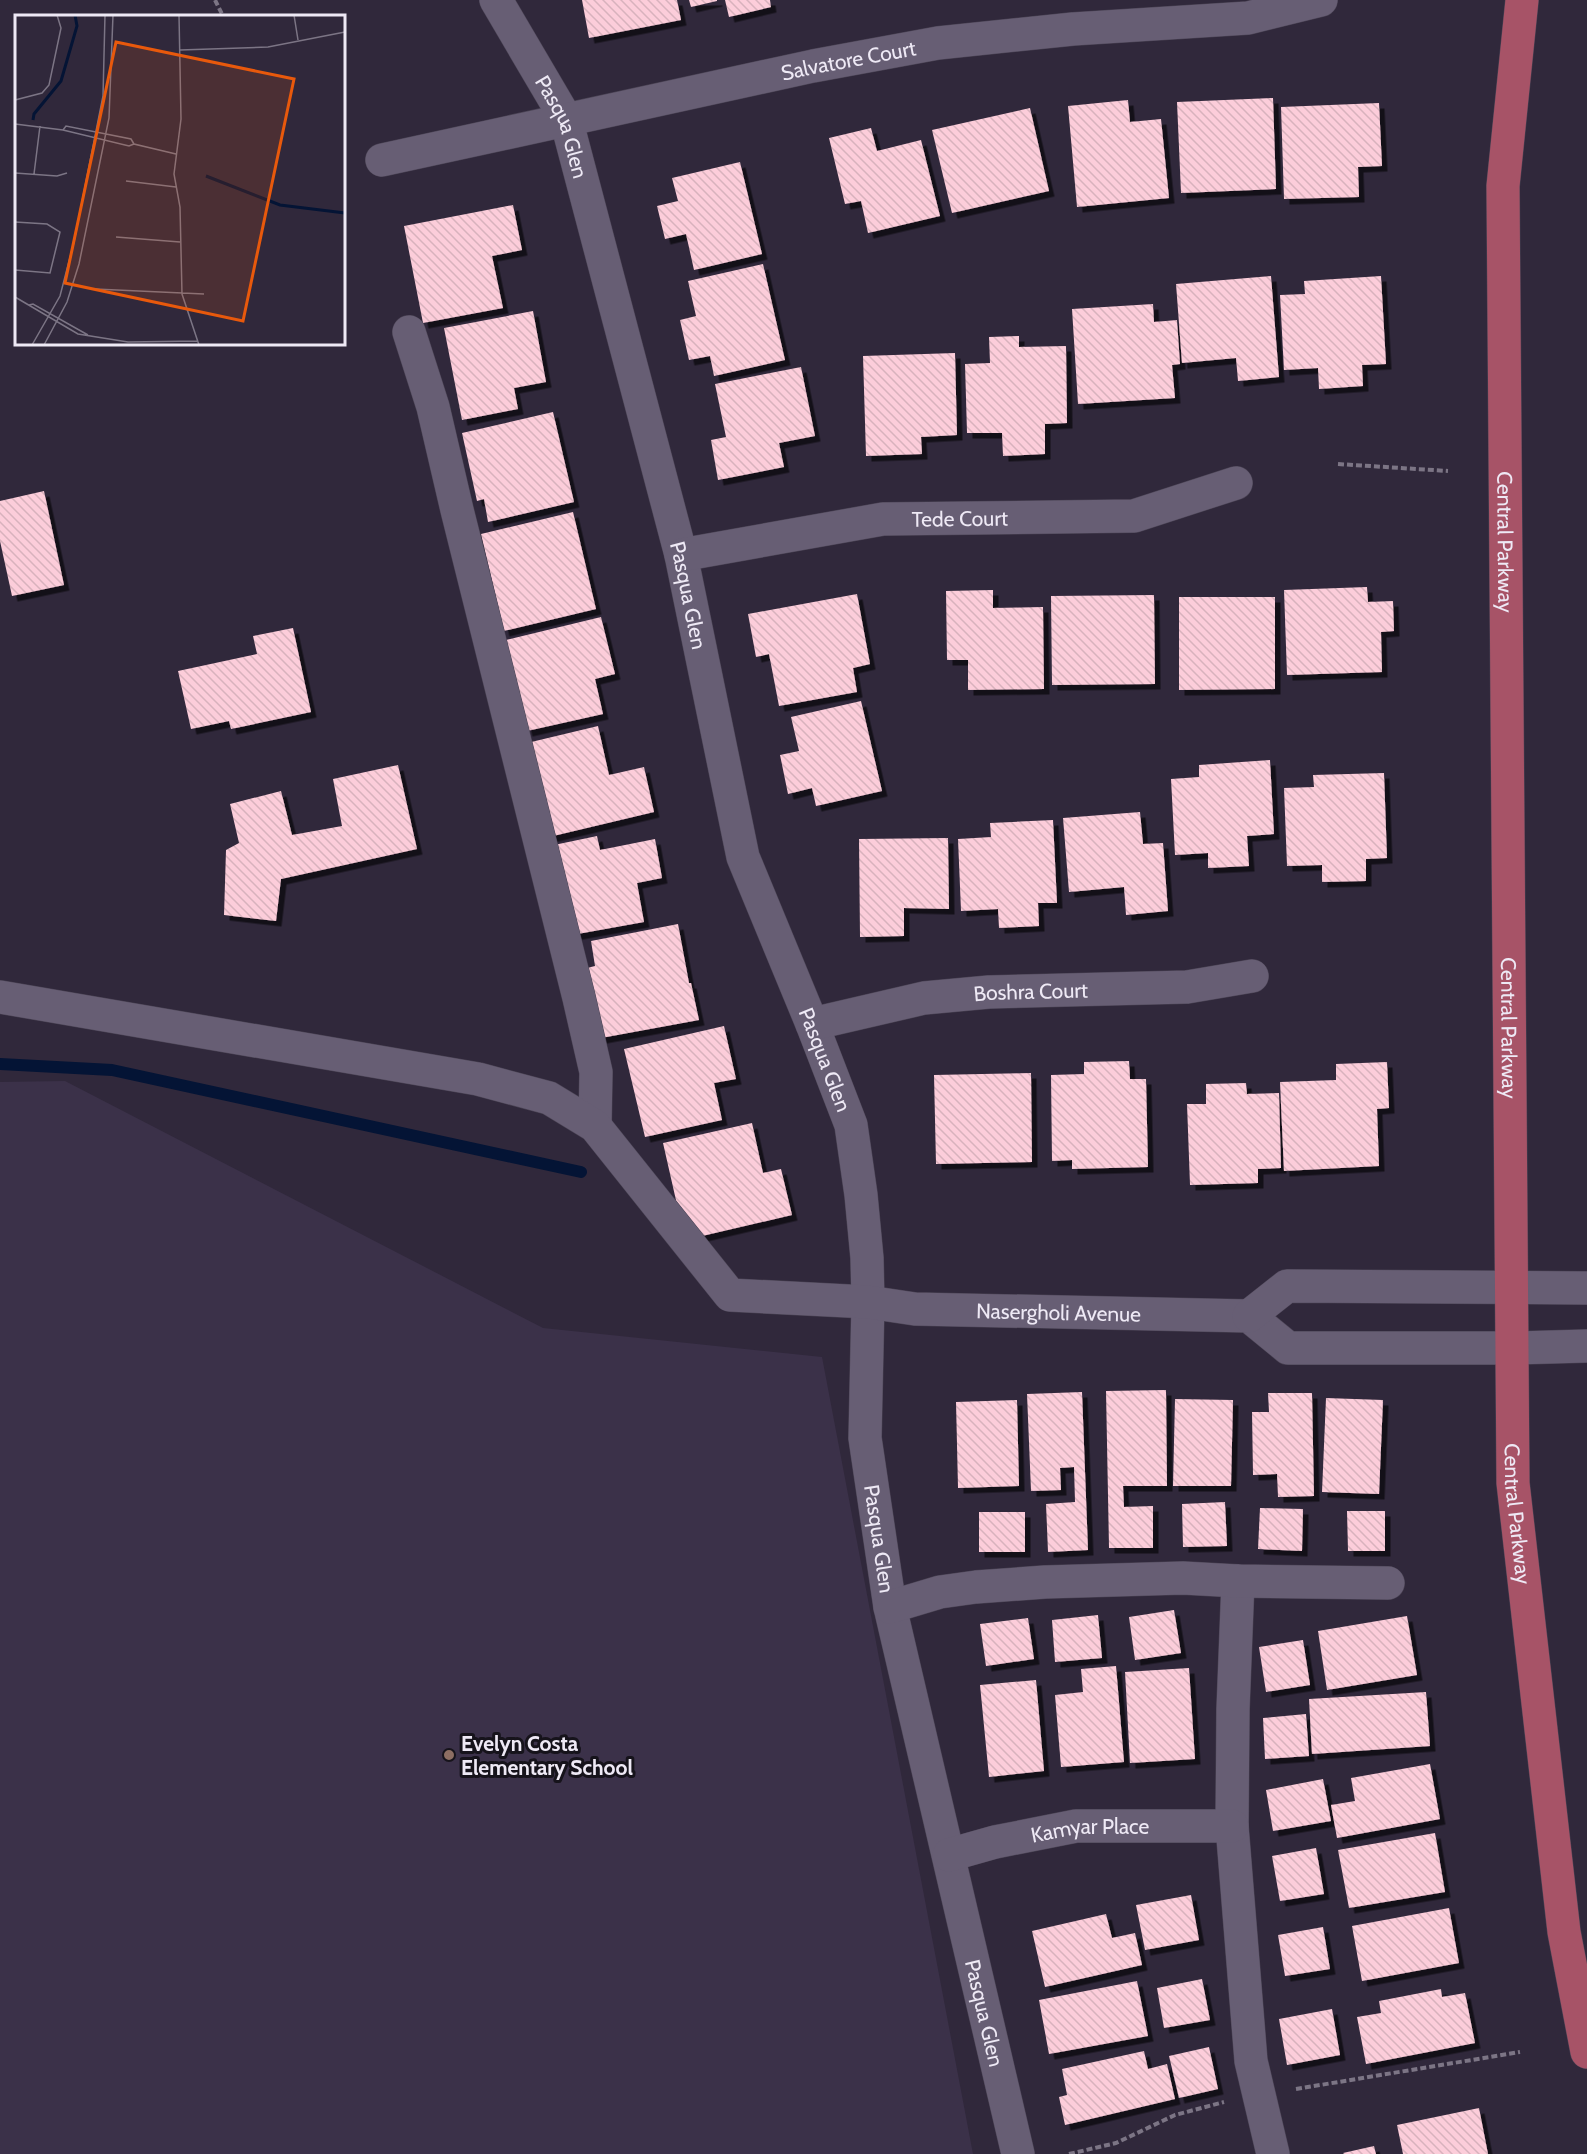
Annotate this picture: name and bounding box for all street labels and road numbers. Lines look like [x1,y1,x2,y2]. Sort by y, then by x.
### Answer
street label: Salvatore Court [779,35,918,85]
street label: Pasqua Glen [530,71,594,181]
street label: Central Parkway [1493,471,1519,613]
street label: Tede Court [911,505,1008,531]
street label: Pasqua Glen [665,539,712,651]
street label: Central Parkway [1496,957,1523,1099]
street label: Boshra Court [972,977,1088,1006]
street label: Pasqua Glen [794,1004,857,1115]
street label: Nasergholi Avenue [976,1298,1142,1326]
street label: Central Parkway [1500,1443,1537,1586]
street label: Pasqua Glen [860,1483,900,1595]
street label: Kamyar Place [1028,1813,1149,1847]
street label: Pasqua Glen [960,1957,1010,2069]

